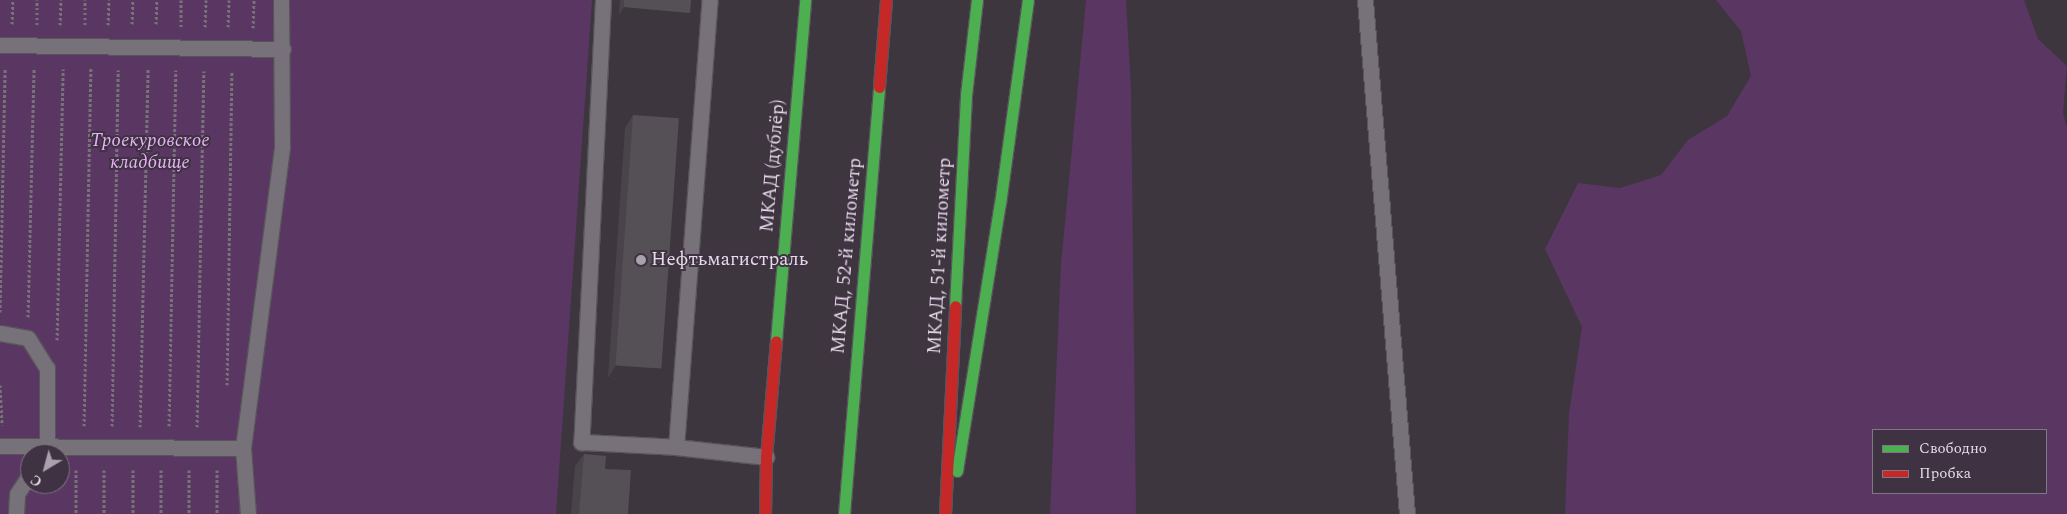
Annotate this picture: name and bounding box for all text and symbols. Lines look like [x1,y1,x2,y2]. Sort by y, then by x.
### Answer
street label: МКАД (дублёр) [756,99,790,233]
park label: Троекуровское кладбище [90,130,210,174]
street label: МКАД, 52-й километр [827,157,867,355]
street label: МКАД, 51-й километр [923,157,957,355]
place label: Нефтьмагистраль [651,249,808,271]
marker: Нефтьмагистраль [635,254,647,266]
legend [1872,429,2047,494]
text: Свободно [1919,437,1987,460]
north arrow [20,444,70,494]
text: Пробка [1919,462,1971,485]
text: С [26,469,47,492]

